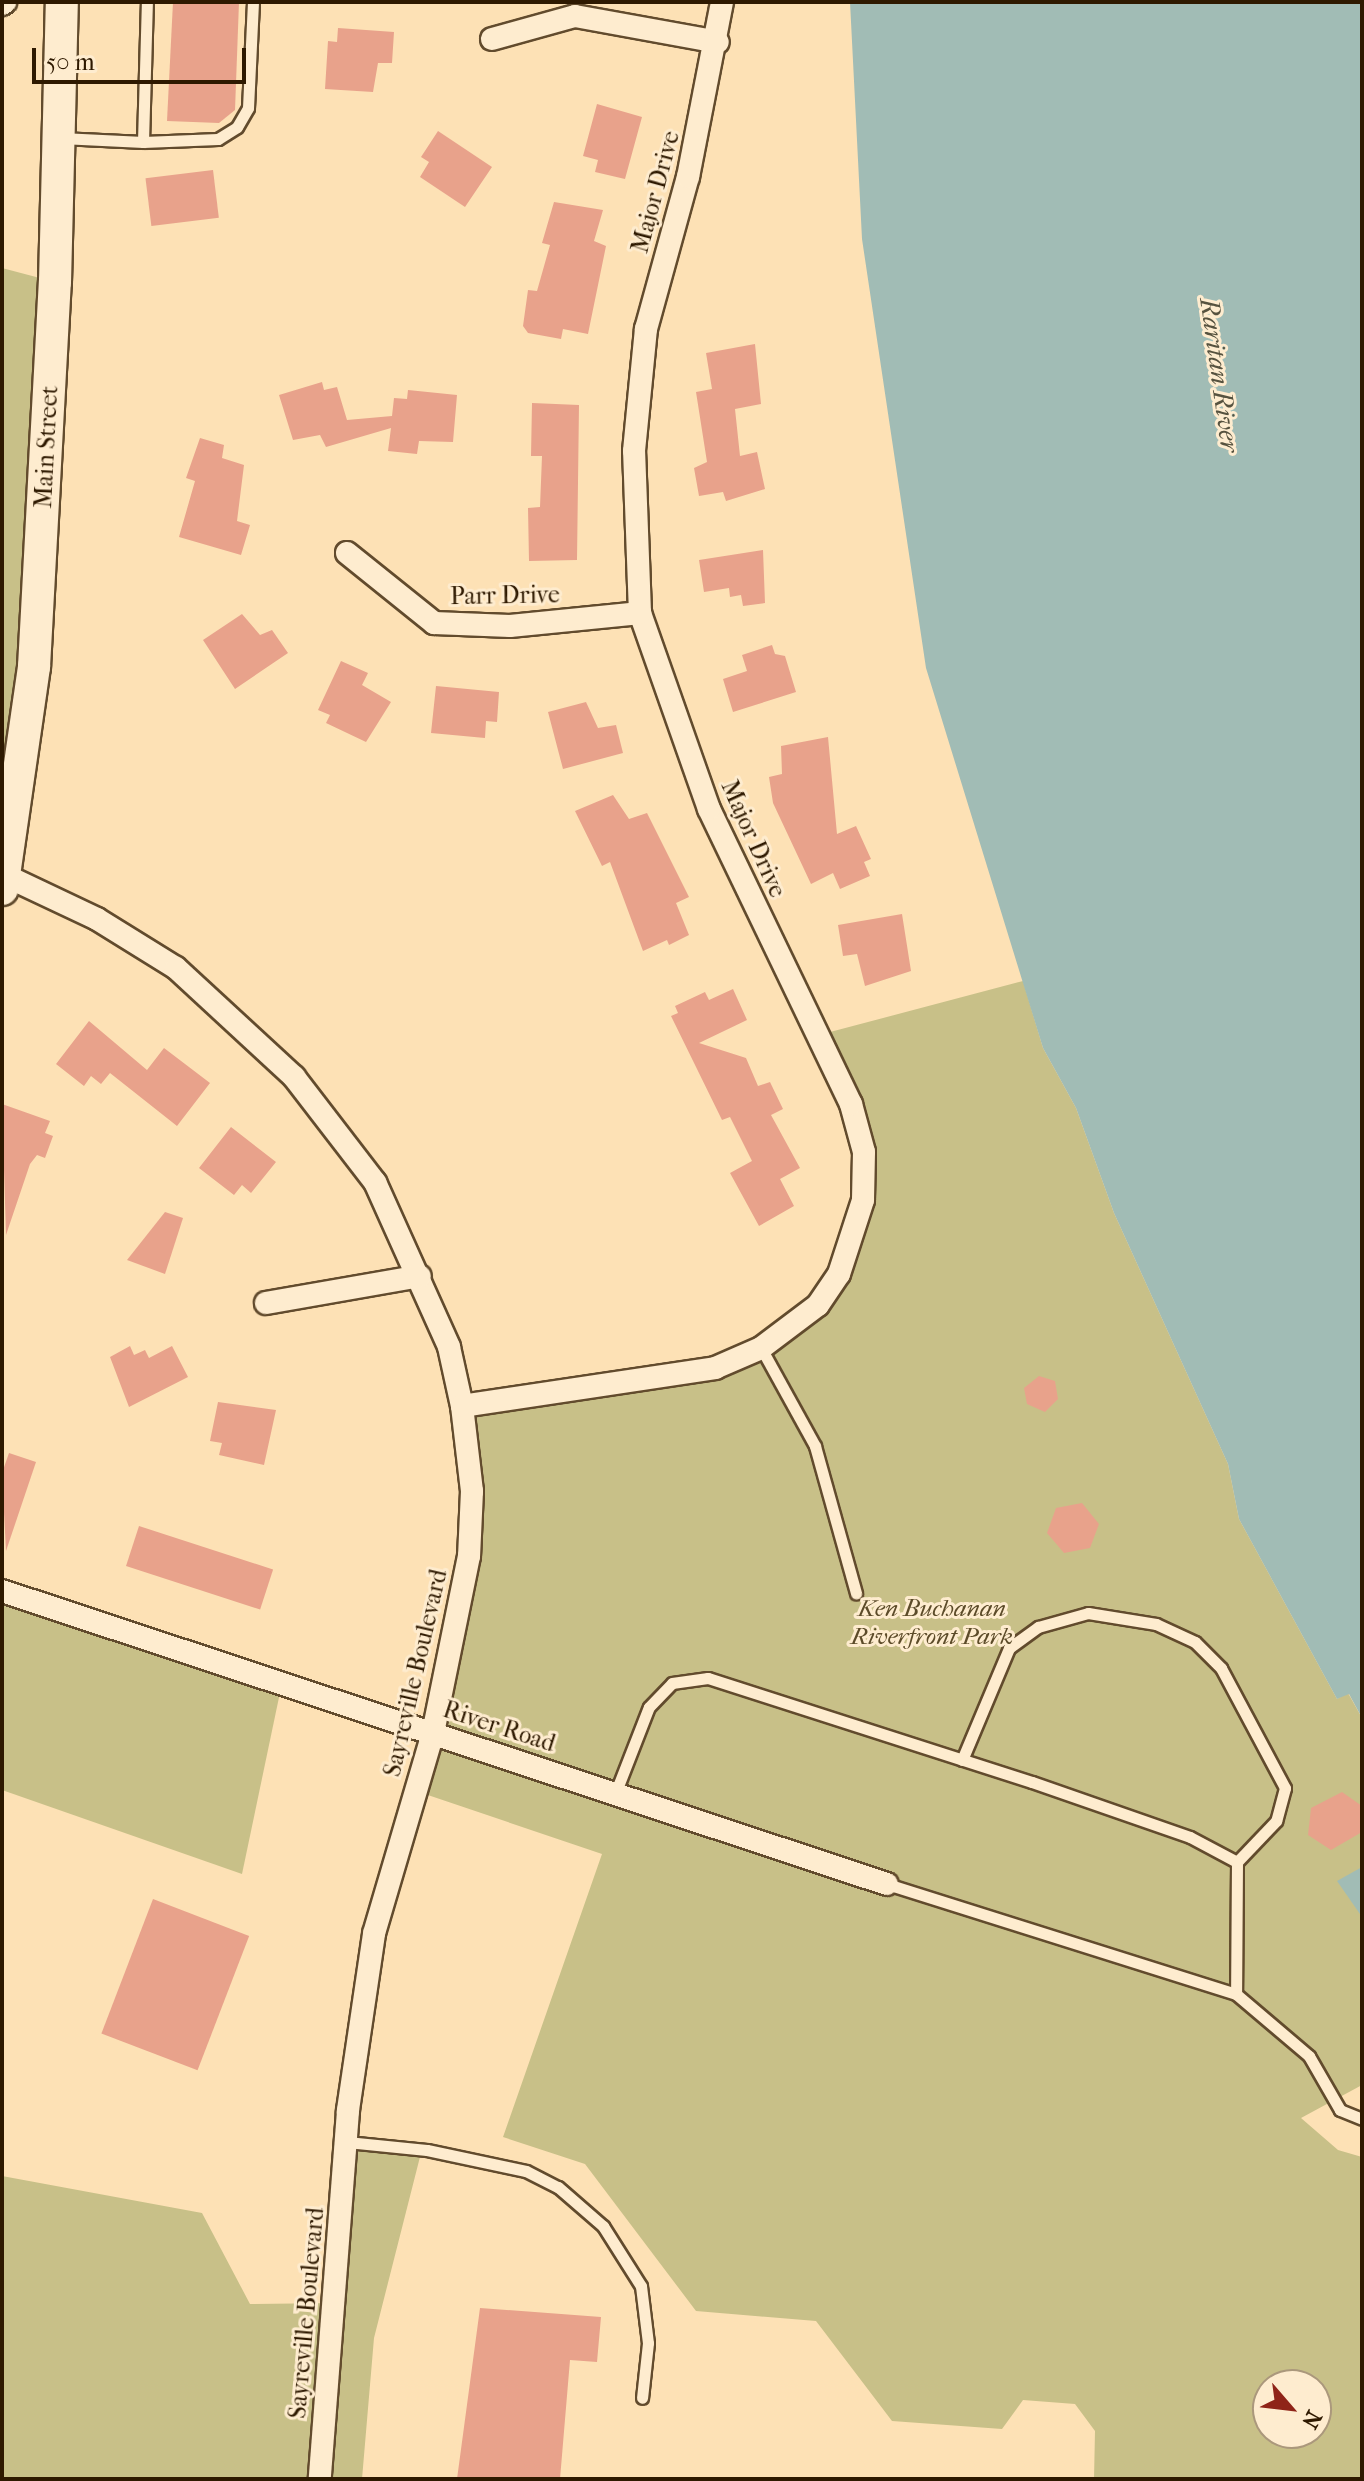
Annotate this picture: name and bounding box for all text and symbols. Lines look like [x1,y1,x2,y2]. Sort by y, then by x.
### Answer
scale bar [36,32,250,82]
text: 50 m [46,48,95,76]
street label: Major Drive [626,128,686,256]
water label: Raritan River [1193,296,1245,454]
street label: Main Street [29,385,65,509]
street label: Parr Drive [450,581,560,611]
street label: Major Drive [714,776,792,902]
street label: Sayreville Boulevard [378,1567,454,1779]
park label: Ken Buchanan Riverfront Park [851,1595,1013,1651]
street label: River Road [439,1695,559,1759]
street label: Sayreville Boulevard [283,2206,331,2420]
north arrow [1252,2369,1332,2449]
text: N [1296,2406,1327,2433]

